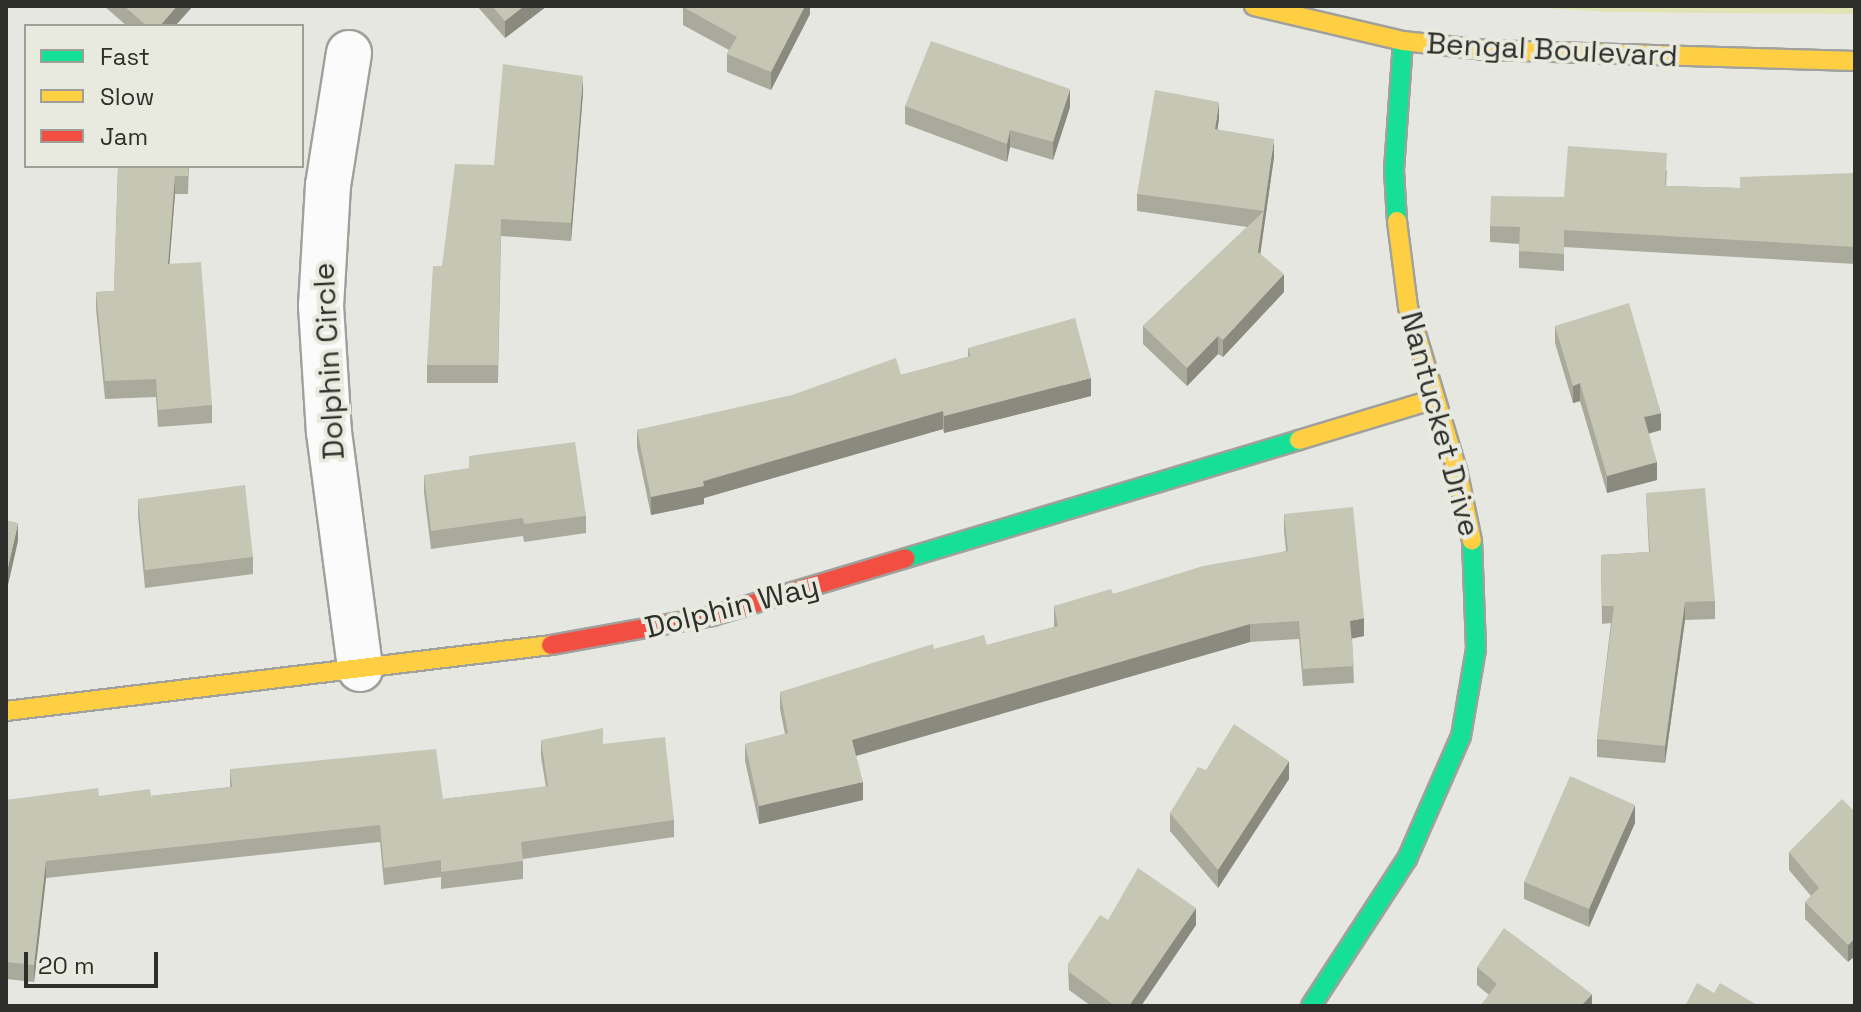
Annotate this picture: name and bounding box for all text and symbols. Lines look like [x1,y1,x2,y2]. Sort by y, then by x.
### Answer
legend [24,24,304,168]
street label: Bengal Boulevard [1425,25,1679,75]
text: Fast [100,41,150,72]
text: Slow [100,81,154,112]
text: Jam [100,121,148,152]
street label: Dolphin Circle [306,262,352,460]
street label: Nantucket Drive [1393,308,1487,540]
street label: Dolphin Way [641,568,823,646]
scale bar [28,936,162,986]
text: 20 m [38,950,95,981]

